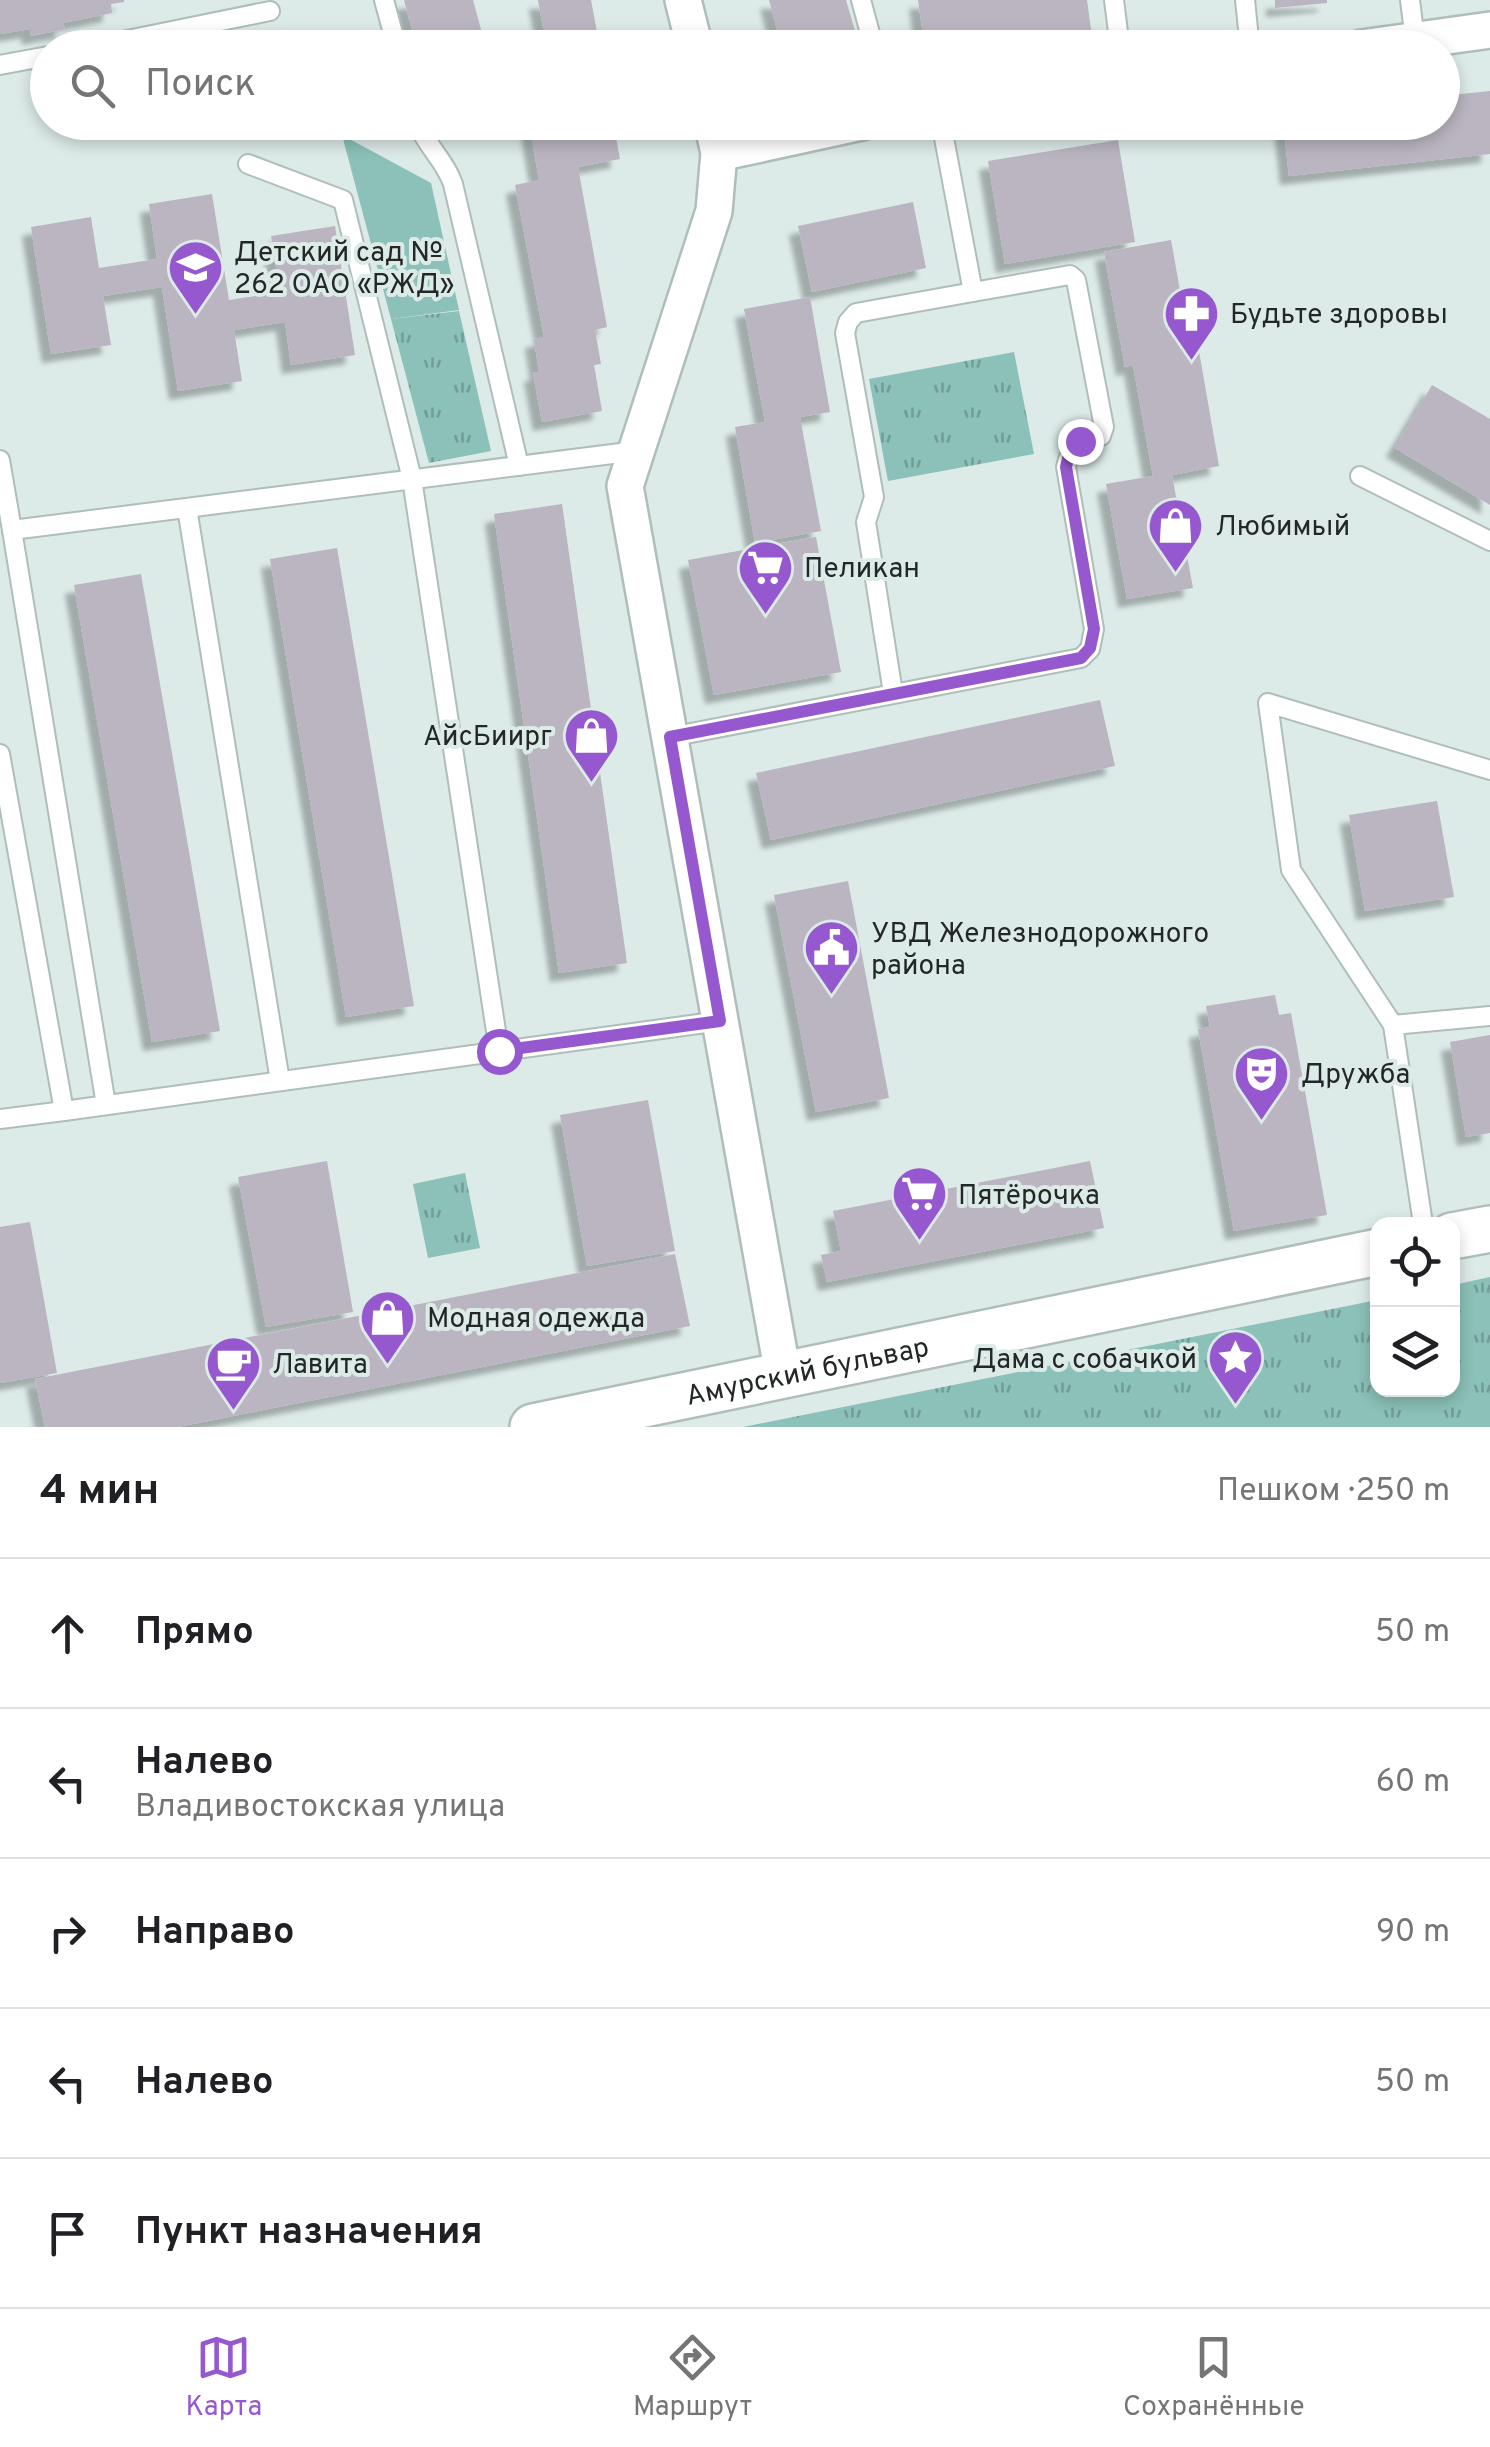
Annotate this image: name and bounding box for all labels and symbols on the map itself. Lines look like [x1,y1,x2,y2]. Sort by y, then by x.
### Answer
place label: Детский сад № 262 ОАО «РЖД» [234,236,454,304]
school or university icon: Детский сад № 262 ОАО «РЖД» [165,237,225,316]
pharmacy icon: Будьте здоровы [1161,283,1221,362]
place label: Будьте здоровы [1230,298,1448,334]
route end [1058,419,1104,465]
shop icon: Любимый [1146,495,1206,574]
place label: Любимый [1215,510,1350,546]
supermarket icon: Пеликан [735,537,795,616]
place label: Пеликан [804,552,920,588]
shop icon: АйсБиирг [561,705,621,784]
place label: АйсБиирг [423,720,552,756]
place label: УВД Железнодорожного района [871,917,1209,985]
public building icon: УВД Железнодорожного района [802,918,862,997]
route start [477,1029,523,1075]
theatre icon: Дружба [1232,1043,1292,1122]
place label: Дружба [1301,1058,1410,1094]
supermarket icon: Пятёрочка [889,1164,949,1243]
place label: Пятёрочка [958,1179,1100,1215]
shop icon: Модная одежда [358,1287,418,1366]
place label: Модная одежда [427,1302,645,1338]
place icon: Дама с собачкой [1206,1328,1266,1407]
street label: Амурский бульвар [683,1330,933,1416]
cafe icon: Лавита [203,1333,263,1412]
place label: Дама с собачкой [972,1343,1197,1379]
place label: Лавита [272,1348,368,1384]

